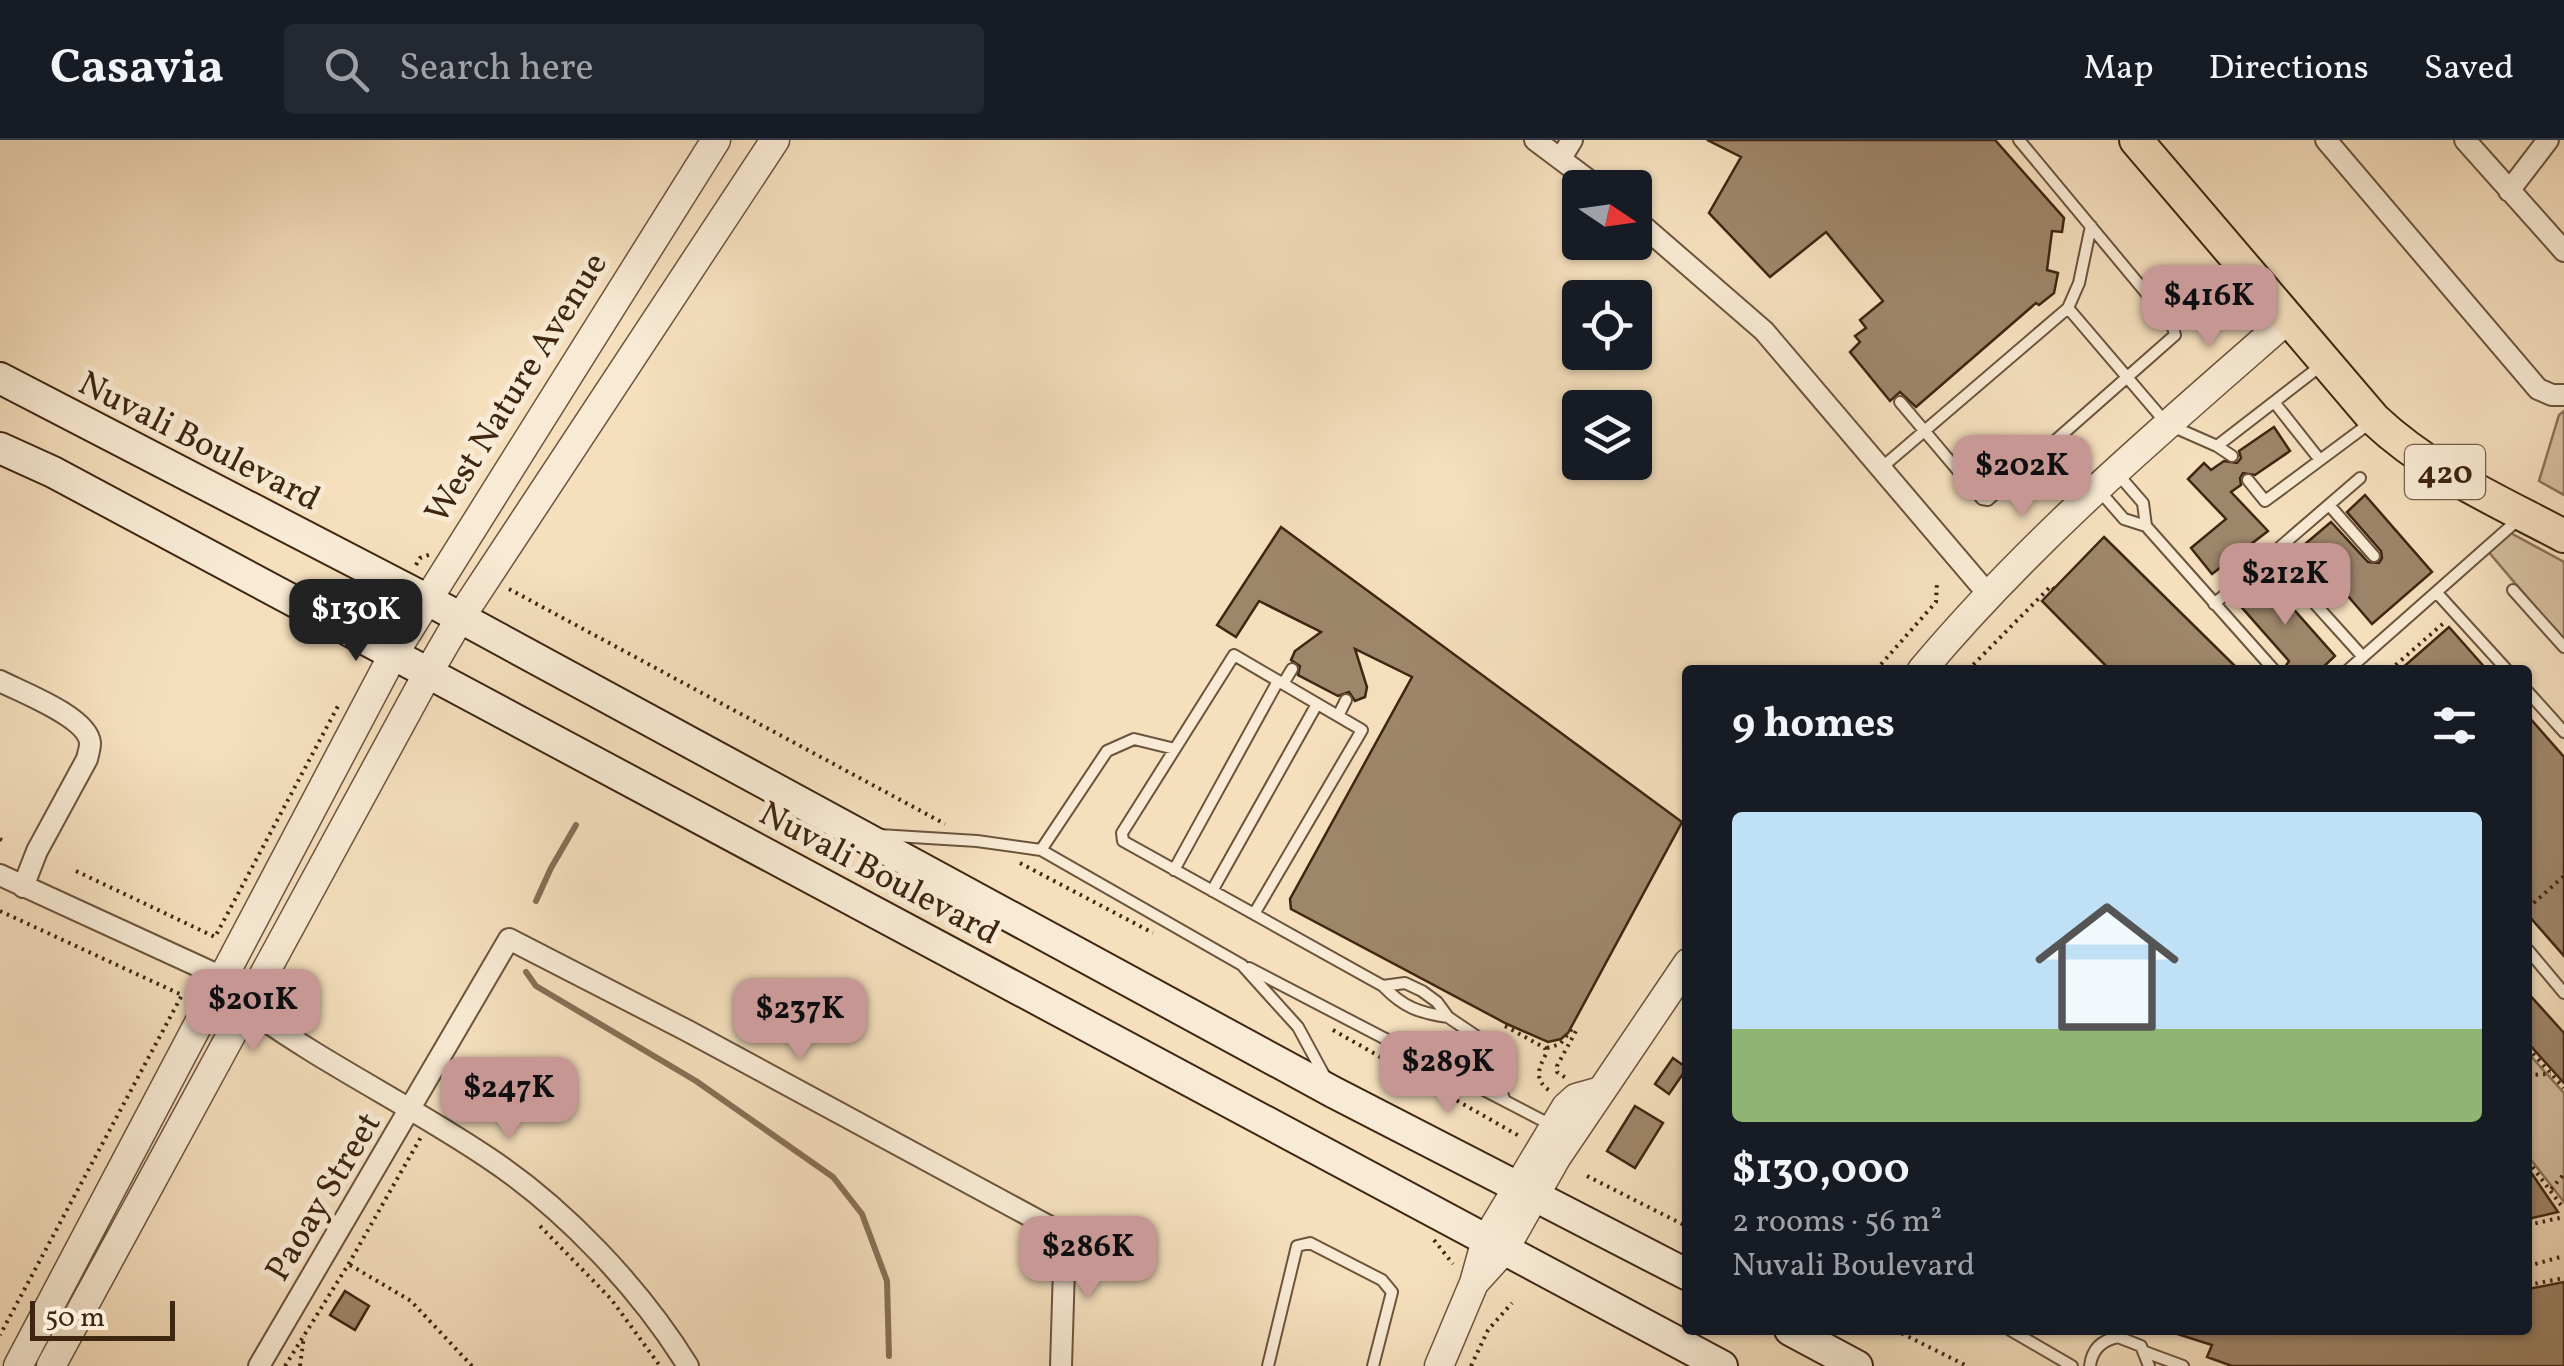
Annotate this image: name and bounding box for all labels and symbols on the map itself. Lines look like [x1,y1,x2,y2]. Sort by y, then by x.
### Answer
north arrow [1562,170,1652,260]
street label: West Nature Avenue [415,244,620,533]
pin: $416K [2139,265,2279,350]
street label: Nuvali Boulevard [69,361,328,524]
pin: $202K [1952,435,2092,520]
road number: 420 [2405,445,2485,499]
pin: $212K [2215,543,2355,628]
pin: $130K [286,579,426,664]
street label: Nuvali Boulevard [750,791,1007,958]
pin: $201K [183,969,323,1054]
pin: $237K [730,978,870,1063]
pin: $289K [1378,1031,1518,1116]
pin: $247K [439,1057,579,1142]
street label: Paoay Street [255,1104,394,1291]
pin: $286K [1018,1216,1158,1301]
scale bar [30,1296,175,1340]

